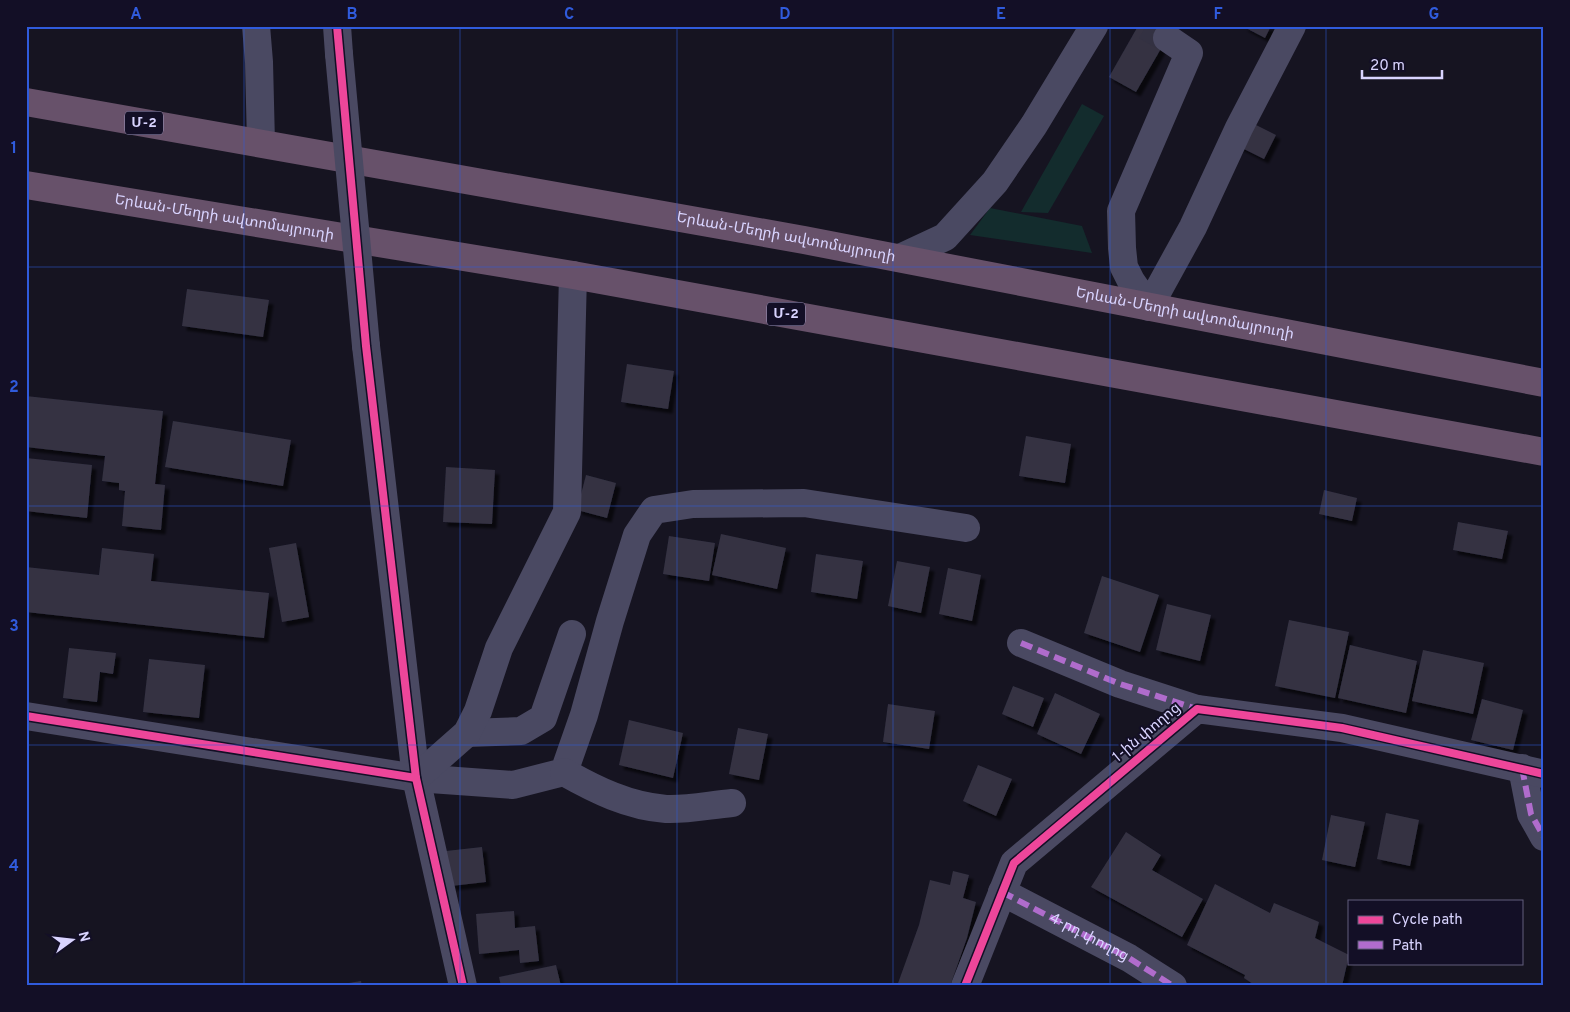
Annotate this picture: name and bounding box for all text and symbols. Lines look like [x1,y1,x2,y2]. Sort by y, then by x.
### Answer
text: A [130,5,142,25]
text: B [346,5,358,25]
text: C [564,5,574,25]
text: D [779,5,791,25]
text: E [996,5,1006,25]
text: F [1213,5,1223,25]
text: G [1429,5,1439,25]
scale bar [1362,48,1442,80]
text: 20 m [1370,57,1405,76]
road number: Մ-2 [125,112,163,134]
text: 1 [11,139,17,159]
street label: Երևան-Մեղրի ավտոմայրուղի [113,190,336,245]
street label: Երևան-Մեղրի ավտոմայրուղի [675,208,897,267]
street label: Երևան-Մեղրի ավտոմայրուղի [1074,283,1296,344]
road number: Մ-2 [767,302,805,326]
text: 2 [9,378,19,398]
text: 3 [9,617,19,637]
street label: 1-ին փողոց [1109,699,1185,767]
text: 4 [9,857,19,877]
legend [1348,900,1522,964]
street label: 4-րդ փողոց [1046,909,1132,966]
text: Cycle path [1392,911,1463,930]
north arrow [48,914,98,964]
text: N [74,930,93,944]
text: Path [1392,937,1423,956]

